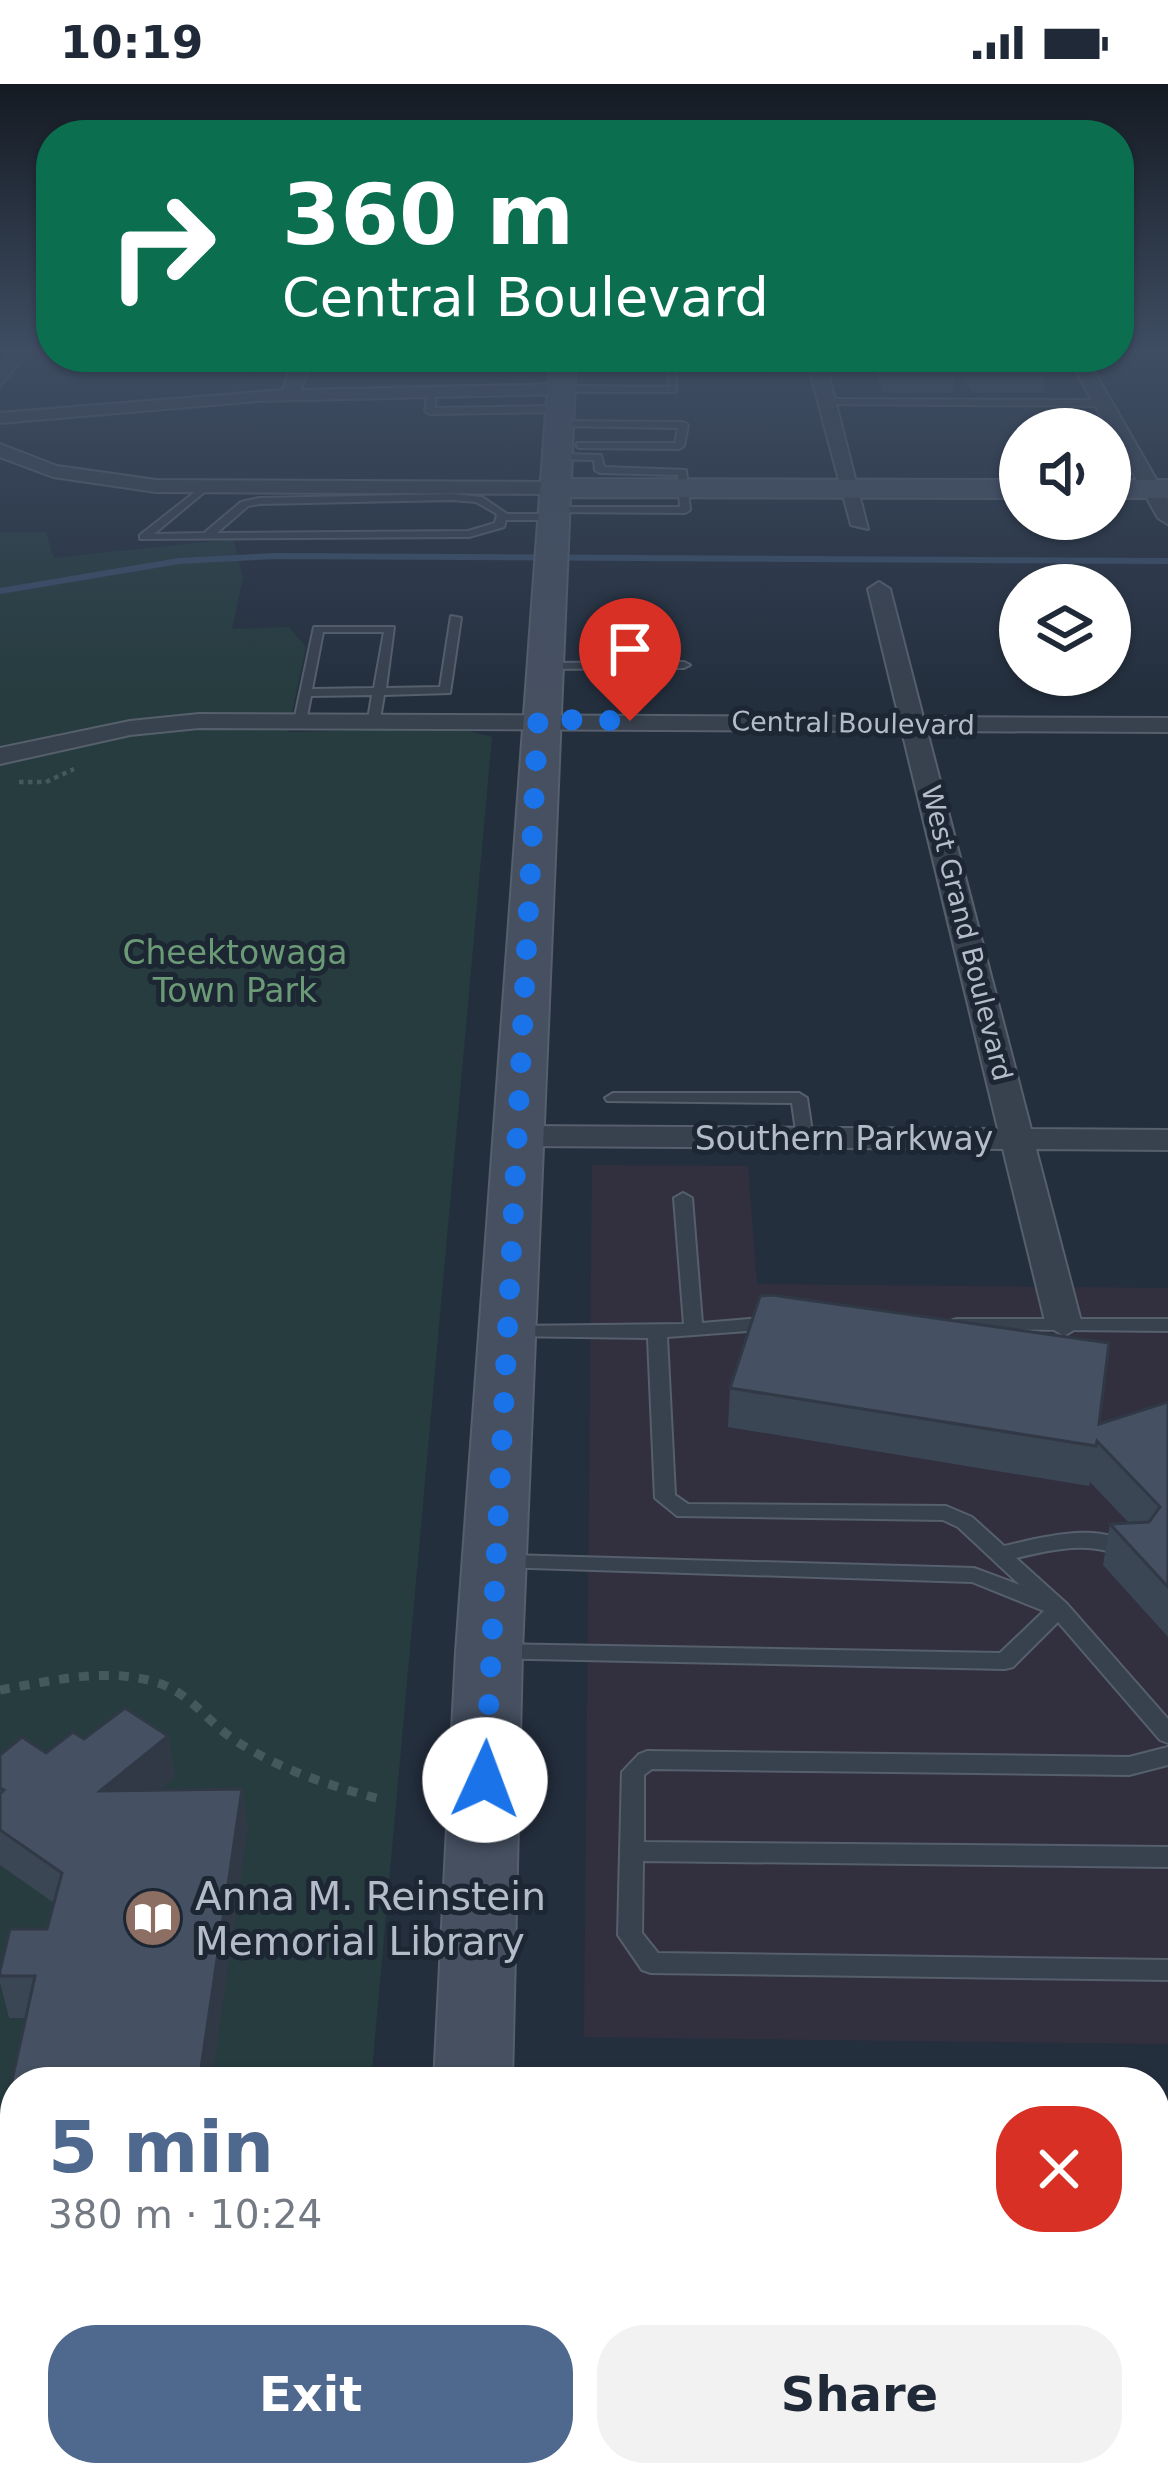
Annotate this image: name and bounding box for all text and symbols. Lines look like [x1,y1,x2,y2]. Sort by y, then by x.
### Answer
text: 10:19 [60,16,203,69]
text: 360 m [282,166,574,264]
icon: right [84,168,240,324]
text: Central Boulevard [282,266,769,329]
map controls [999,408,1131,696]
button: sound [999,408,1131,540]
button: layers [999,564,1131,696]
pin [579,598,681,721]
icon: arrive [597,616,663,682]
street label: Central Boulevard [731,705,975,741]
street label: West Grand Boulevard [915,782,1019,1084]
park label: Cheektowaga Town Park [122,933,348,1010]
street label: Southern Parkway [695,1119,993,1158]
position arrow [422,1717,548,1843]
place label: Anna M. Reinstein Memorial Library [195,1874,546,1964]
library icon: Anna M. Reinstein Memorial Library [122,1887,184,1949]
text: 5 min [48,2105,274,2189]
button: close [996,2106,1122,2232]
text: 380 m · 10:24 [48,2192,322,2237]
button: Exit [48,2325,573,2463]
button: Share [597,2325,1122,2463]

